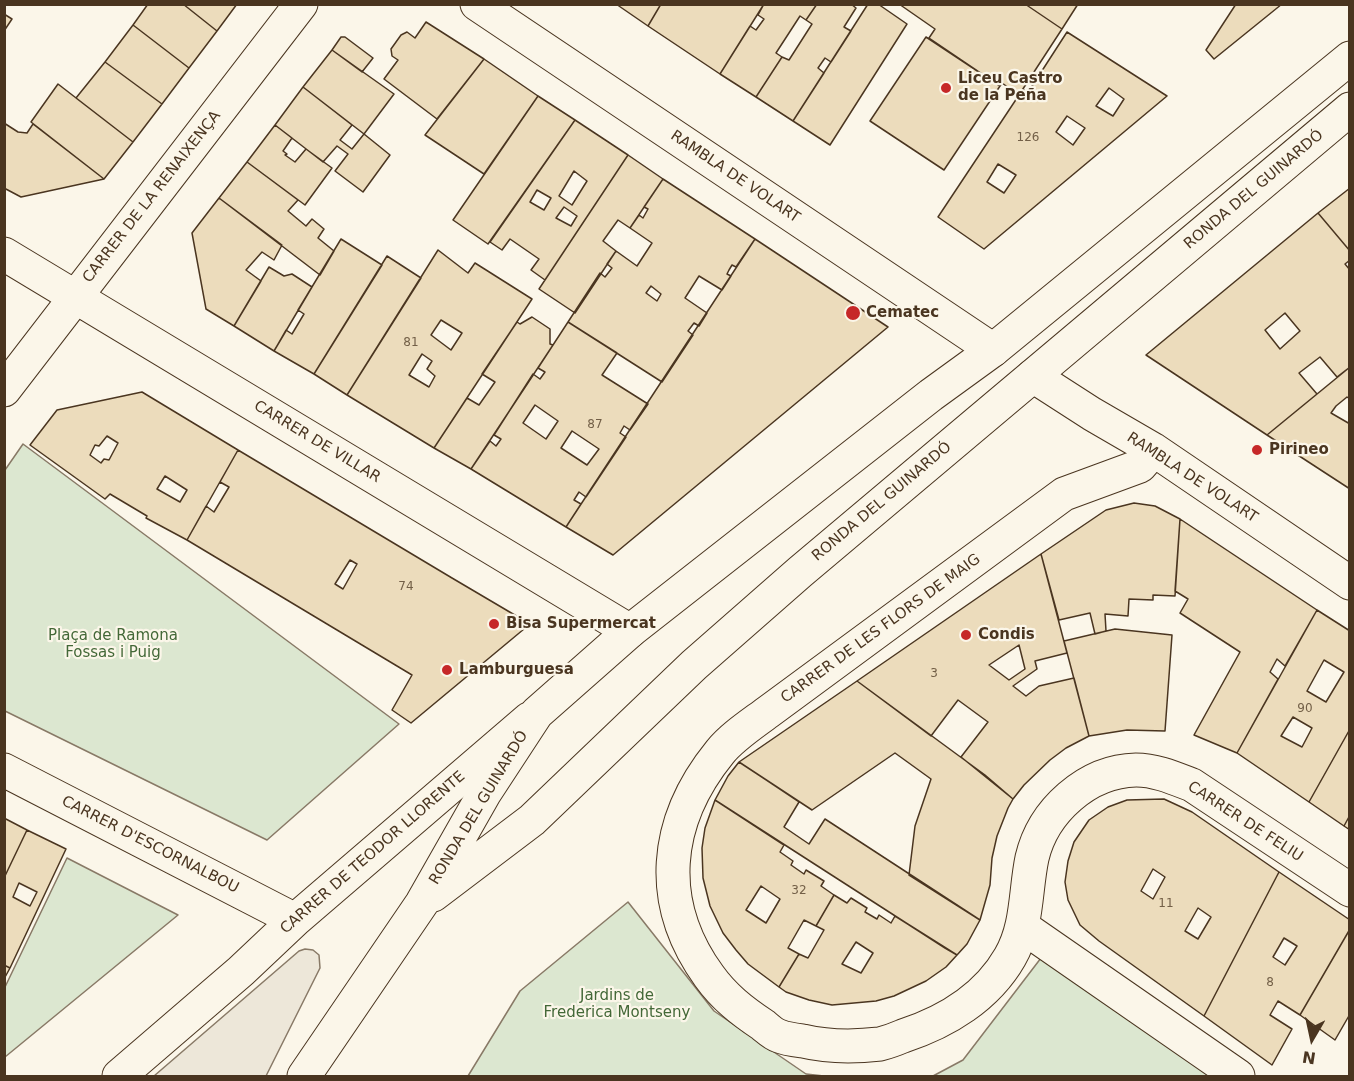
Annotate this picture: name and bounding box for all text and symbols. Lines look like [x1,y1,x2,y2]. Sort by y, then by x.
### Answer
place label: Liceu Castro de la Peña [958,70,1063,105]
marker: Liceu Castro de la Peña [939,81,953,95]
street label: CARRER DE LA RENAIXENÇA [79,107,225,287]
street label: RONDA DEL GUINARDÓ [1181,126,1327,254]
street label: RAMBLA DE VOLART [667,127,803,227]
house number: 126 [1017,131,1039,145]
marker: Cematec [844,304,862,322]
place label: Cematec [866,304,939,322]
house number: 81 [403,336,419,350]
street label: CARRER DE VILLAR [250,397,384,487]
house number: 87 [587,418,603,432]
street label: RAMBLA DE VOLART [1123,429,1261,527]
street label: RONDA DEL GUINARDÓ [809,438,955,566]
place label: Pirineo [1269,441,1329,459]
marker: Pirineo [1250,443,1264,457]
street label: CARRER DE LES FLORS DE MAIG [778,551,984,707]
house number: 74 [398,580,414,594]
place label: Bisa Supermercat [506,615,656,633]
marker: Bisa Supermercat [487,617,501,631]
place label: Condis [978,626,1035,644]
park label: Plaça de Ramona Fossas i Puig [48,627,178,662]
marker: Condis [959,628,973,642]
place label: Lamburguesa [459,661,574,679]
marker: Lamburguesa [440,663,454,677]
house number: 3 [930,667,938,681]
house number: 90 [1297,702,1313,716]
street label: RONDA DEL GUINARDÓ [426,728,532,888]
street label: CARRER DE TEODOR LLORENTE [277,768,469,938]
street label: CARRER DE FELIU [1184,778,1306,866]
street label: CARRER D'ESCORNALBOU [58,792,242,898]
house number: 32 [791,884,807,898]
house number: 11 [1158,897,1174,911]
house number: 8 [1266,976,1274,990]
park label: Jardins de Frederica Montseny [544,987,690,1022]
north arrow [1282,1009,1342,1069]
text: N [1301,1047,1317,1068]

